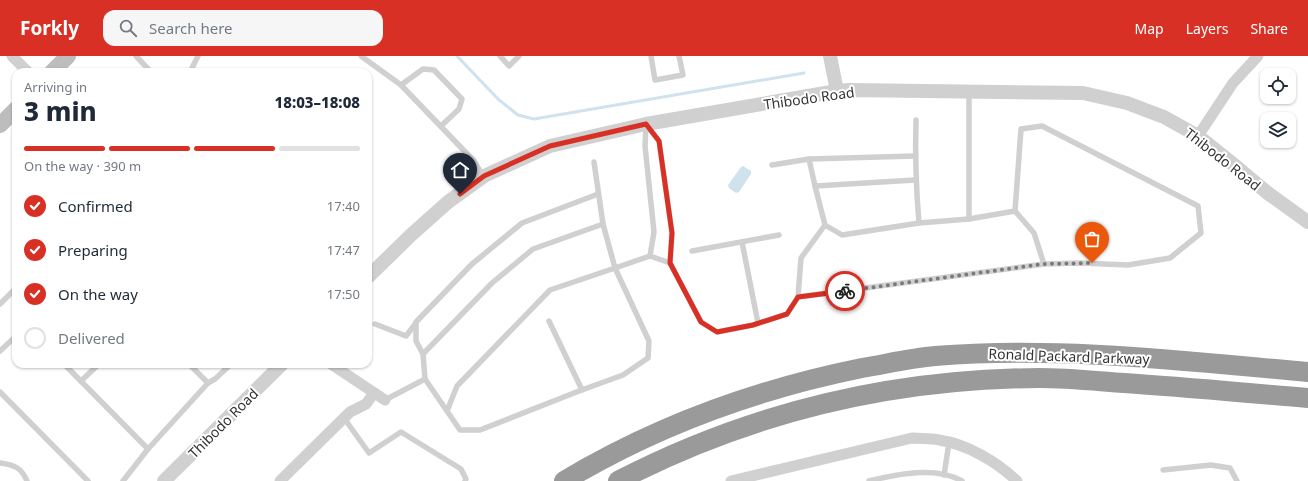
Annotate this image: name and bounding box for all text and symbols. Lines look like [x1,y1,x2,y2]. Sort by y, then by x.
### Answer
search box [103,10,383,46]
text: Forkly [20,15,79,41]
icon: search [117,17,139,39]
text: Search here [149,18,233,38]
text: Map [1135,19,1164,38]
text: Layers [1186,19,1228,38]
text: Share [1250,19,1288,38]
map controls [1260,68,1296,148]
button: locate [1260,68,1296,104]
text: Arriving in [24,78,87,96]
street label: Thibodo Road [762,82,856,114]
text: 18:03–18:08 [275,92,360,112]
text: 3 min [24,93,97,129]
button: layers [1260,112,1296,148]
street label: Thibodo Road [1181,123,1265,195]
pin [443,153,477,194]
text: On the way · 390 m [24,157,141,175]
icon: home [449,159,471,181]
icon: check [24,195,46,217]
text: Confirmed [58,196,133,216]
text: 17:40 [327,197,360,215]
pin [1075,222,1109,263]
icon: bag [1081,228,1103,250]
icon: check [24,239,46,261]
text: Preparing [58,240,128,260]
text: 17:47 [327,241,360,259]
courier [825,271,865,311]
icon: bike [834,280,856,302]
icon: check [24,283,46,305]
text: On the way [58,284,138,304]
text: 17:50 [327,285,360,303]
text: Delivered [58,328,125,348]
street label: Ronald Packard Parkway [988,344,1151,368]
street label: Thibodo Road [184,384,262,462]

